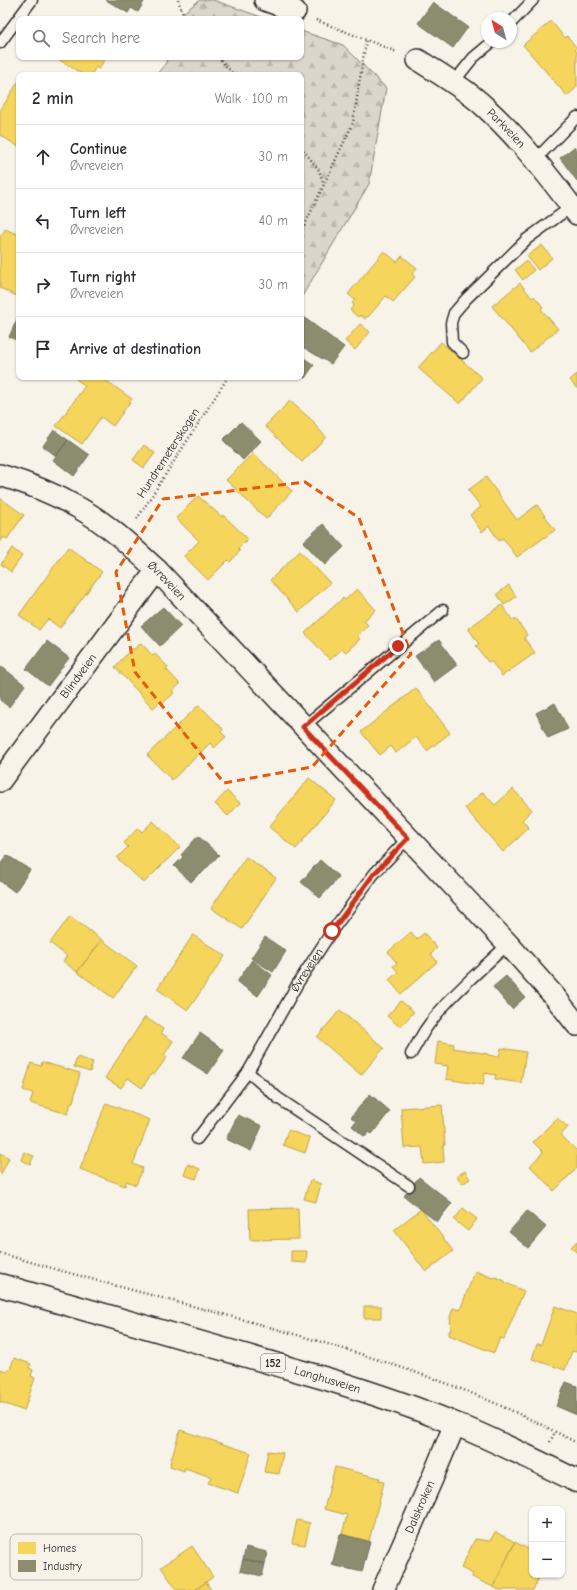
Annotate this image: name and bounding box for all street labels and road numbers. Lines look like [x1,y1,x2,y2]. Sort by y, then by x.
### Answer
street label: Parkveien [484,106,528,151]
street label: Hundremeterskogen [134,406,202,500]
street label: Øvreveien [145,558,189,603]
street label: Blindveien [57,651,99,701]
street label: Øvreveien [287,945,326,994]
road number: 152 [261,1354,285,1372]
street label: Langhusveien [293,1363,363,1396]
street label: Dalskroken [402,1478,438,1535]

